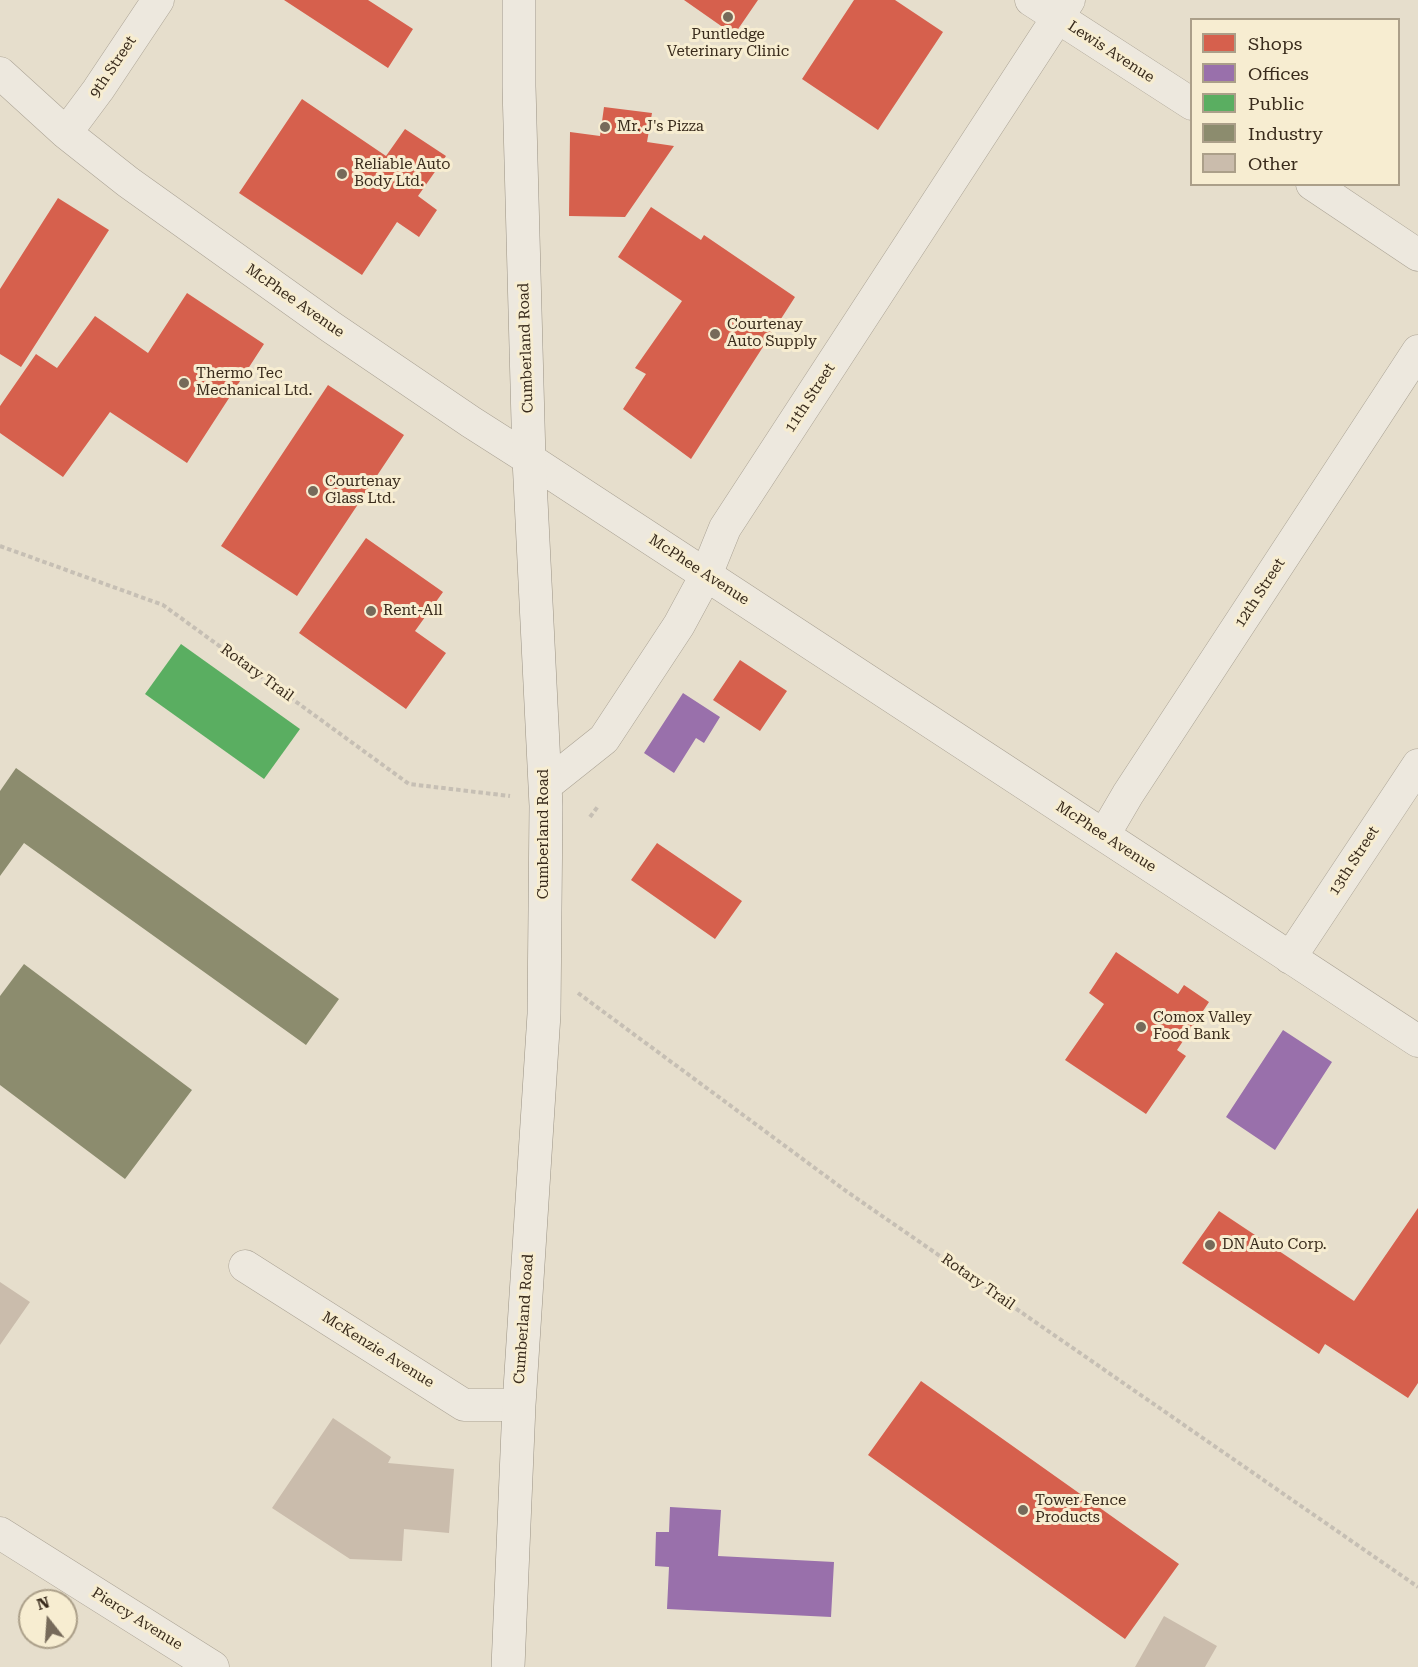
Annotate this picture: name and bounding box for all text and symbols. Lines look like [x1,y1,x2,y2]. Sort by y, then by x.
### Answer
marker: Puntledge Veterinary Clinic [721,10,735,24]
street label: Lewis Avenue [1064,17,1158,87]
legend [1190,18,1400,186]
place label: Puntledge Veterinary Clinic [667,26,789,61]
street label: 9th Street [86,33,140,101]
text: Shops [1248,33,1302,54]
text: Offices [1248,63,1309,84]
text: Public [1248,93,1304,114]
place label: Mr. J's Pizza [617,118,704,136]
marker: Mr. J's Pizza [598,120,612,134]
text: Industry [1248,123,1323,144]
text: Other [1248,153,1298,174]
place label: Reliable Auto Body Ltd. [354,156,451,191]
marker: Reliable Auto Body Ltd. [335,167,349,181]
street label: McPhee Avenue [242,260,348,342]
street label: Cumberland Road [515,283,537,413]
place label: Courtenay Auto Supply [727,316,817,351]
marker: Courtenay Auto Supply [708,327,722,341]
street label: 11th Street [781,360,839,436]
place label: Thermo Tec Mechanical Ltd. [196,365,312,400]
marker: Thermo Tec Mechanical Ltd. [177,376,191,390]
place label: Courtenay Glass Ltd. [325,473,401,508]
marker: Courtenay Glass Ltd. [306,484,320,498]
street label: McPhee Avenue [646,531,752,609]
street label: 12th Street [1231,555,1289,631]
place label: Rent-All [383,602,443,620]
marker: Rent-All [364,604,378,618]
street label: Rotary Trail [217,641,297,705]
street label: Cumberland Road [535,769,553,899]
street label: McPhee Avenue [1053,798,1159,876]
street label: 13th Street [1325,823,1383,899]
place label: Comox Valley Food Bank [1153,1009,1252,1044]
marker: Comox Valley Food Bank [1134,1020,1148,1034]
place label: DN Auto Corp. [1222,1236,1327,1254]
marker: DN Auto Corp. [1203,1238,1217,1252]
street label: Rotary Trail [938,1250,1018,1314]
street label: Cumberland Road [510,1253,538,1385]
street label: McKenzie Avenue [319,1308,437,1392]
place label: Tower Fence Products [1035,1492,1126,1527]
marker: Tower Fence Products [1016,1503,1030,1517]
street label: Piercy Avenue [88,1584,186,1654]
north arrow [18,1589,78,1649]
text: N [34,1592,52,1614]

